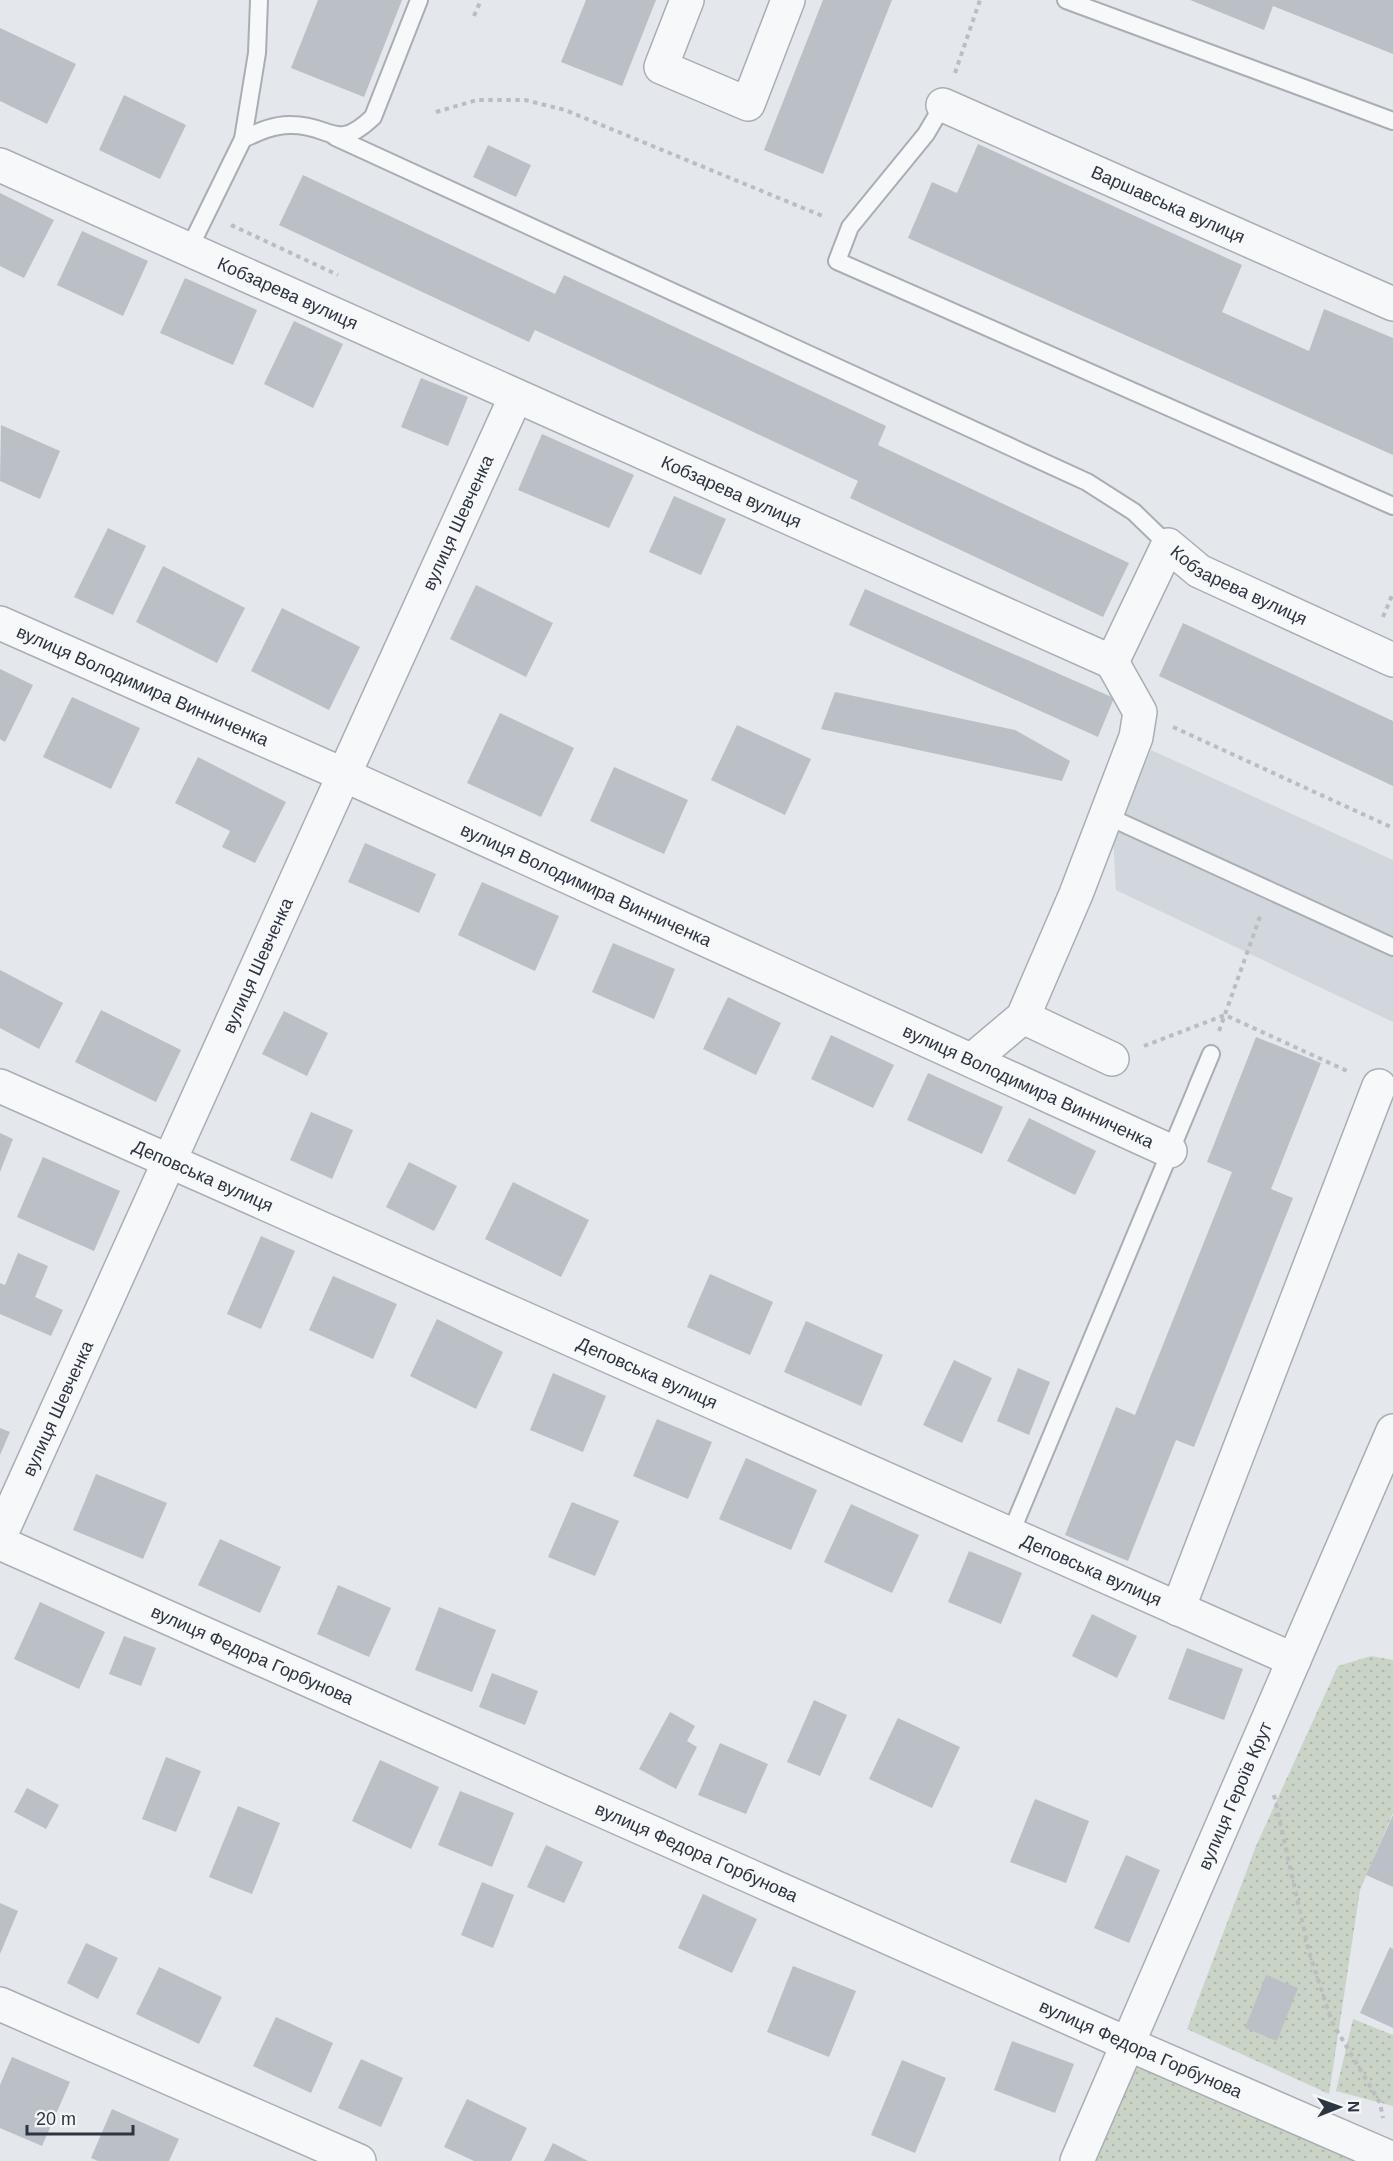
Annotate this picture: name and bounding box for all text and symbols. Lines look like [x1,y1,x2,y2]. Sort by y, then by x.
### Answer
street label: Варшавська вулиця [1088,162,1248,247]
street label: Кобзарева вулиця [214,253,361,334]
street label: вулиця Шевченка [419,451,498,593]
street label: Кобзарева вулиця [658,452,805,532]
street label: Кобзарева вулиця [1167,542,1310,629]
street label: вулиця Володимира Винниченка [14,622,273,751]
street label: вулиця Володимира Винниченка [458,819,715,951]
street label: вулиця Шевченка [219,894,297,1036]
street label: вулиця Володимира Винниченка [900,1021,1158,1153]
street label: Деповська вулиця [130,1136,276,1216]
street label: Деповська вулиця [574,1333,720,1413]
street label: вулиця Шевченка [19,1337,98,1479]
street label: Деповська вулиця [1018,1530,1165,1610]
street label: вулиця Федора Горбунова [148,1601,357,1709]
street label: вулиця Героїв Крут [1194,1719,1276,1873]
street label: вулиця Федора Горбунова [592,1799,802,1906]
street label: вулиця Федора Горбунова [1036,1996,1246,2103]
north arrow [1309,2077,1369,2137]
scale bar [27,2098,134,2136]
text: N [1345,2101,1362,2113]
text: 20 m [36,2109,76,2129]

